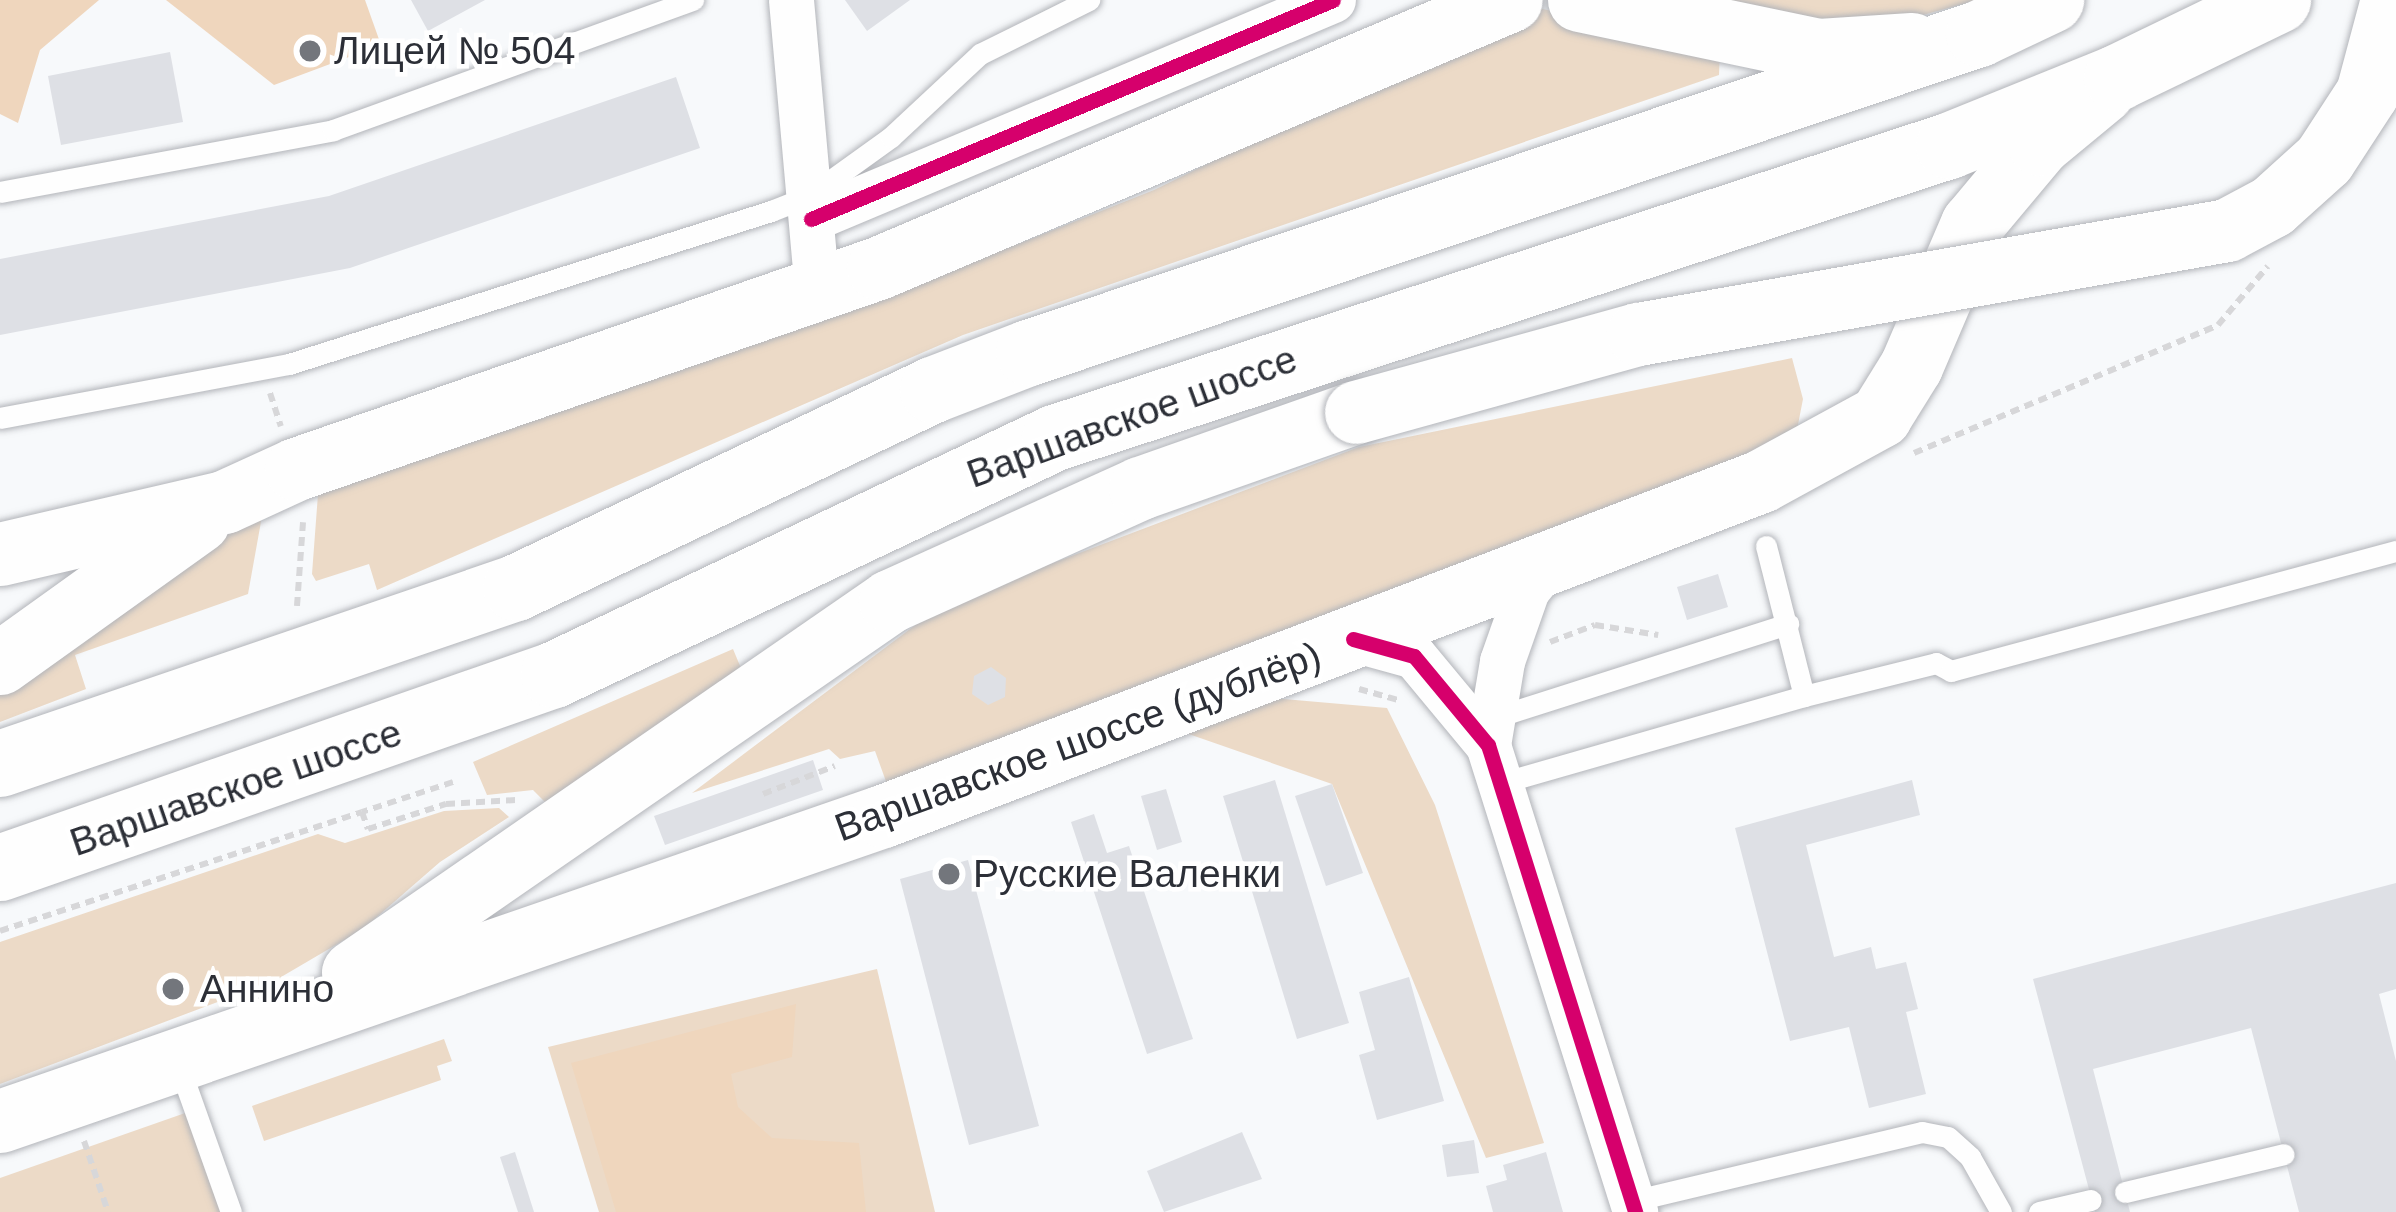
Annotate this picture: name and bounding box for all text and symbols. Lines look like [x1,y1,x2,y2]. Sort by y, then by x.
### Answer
place label: Лицей № 504 [334,28,575,74]
marker: Лицей № 504 [297,38,323,64]
street label: Варшавское шоссе [961,336,1303,498]
street label: Варшавское шоссе (дублёр) [829,632,1327,852]
street label: Варшавское шоссе [64,709,408,867]
place label: Русские Валенки [973,851,1281,897]
marker: Русские Валенки [936,861,962,887]
place label: Аннино [200,966,334,1012]
marker: Аннино [157,973,189,1005]

